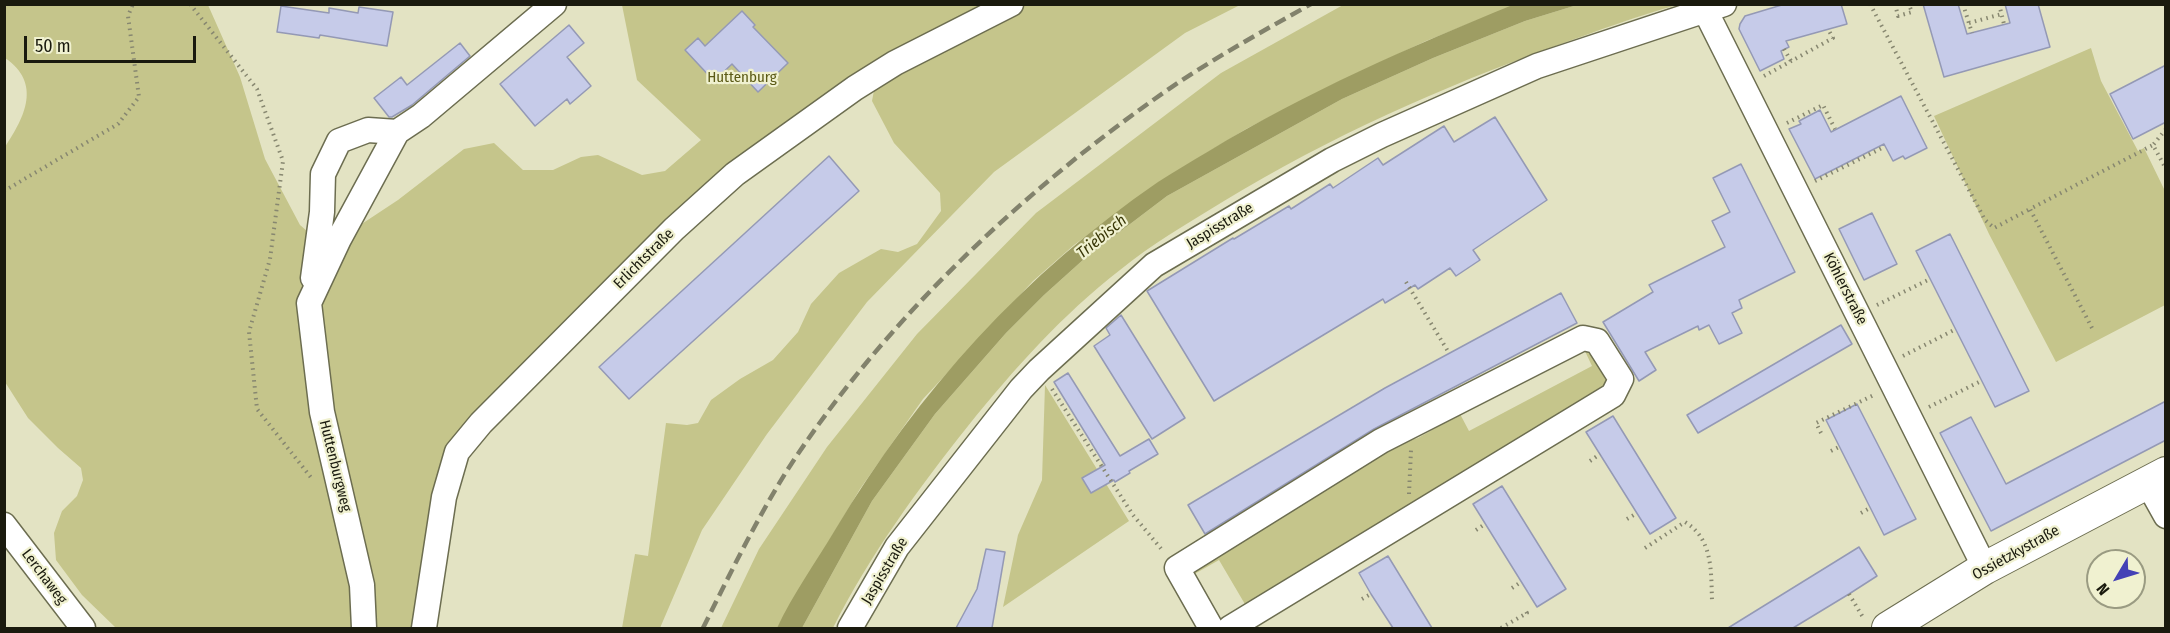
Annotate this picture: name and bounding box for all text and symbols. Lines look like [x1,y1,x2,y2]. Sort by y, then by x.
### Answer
scale bar [27,24,200,62]
text: 50 m [35,35,71,57]
park label: Huttenburg [707,69,777,87]
street label: Jaspisstraße [1183,199,1257,253]
water label: Triebisch [1073,211,1131,263]
street label: Erlichtstraße [610,225,678,293]
street label: Köhlerstraße [1819,250,1871,328]
street label: Huttenburgweg [315,418,355,514]
street label: Ossietzkystraße [1969,522,2063,584]
street label: Jaspisstraße [858,534,912,608]
street label: Lerchaweg [17,546,71,608]
north arrow [2086,549,2146,609]
text: N [2093,580,2113,599]

